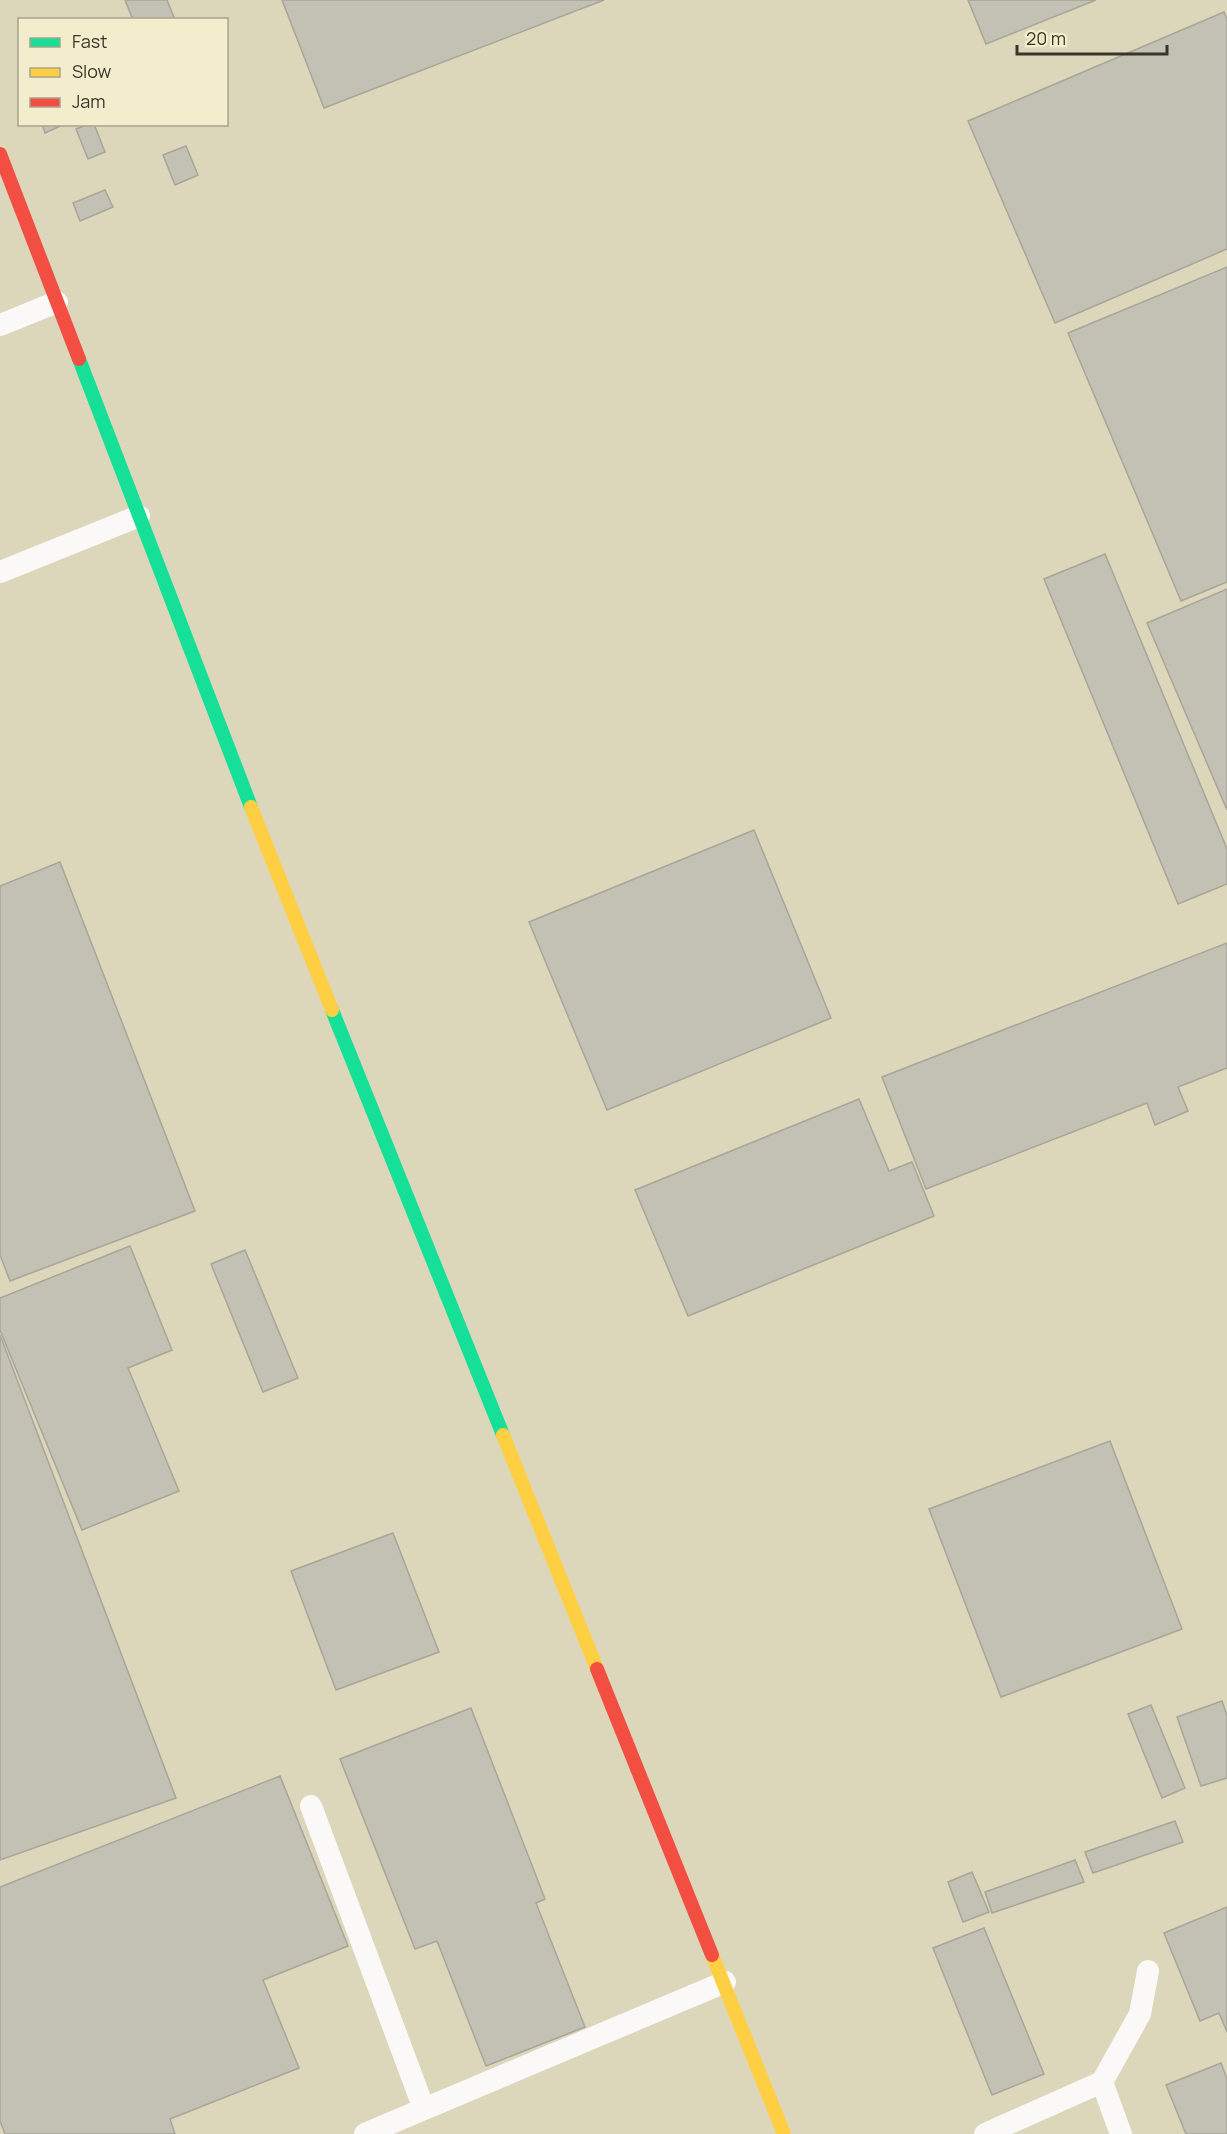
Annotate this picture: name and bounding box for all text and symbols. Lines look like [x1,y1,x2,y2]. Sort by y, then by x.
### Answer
legend [18,18,228,126]
scale bar [1017,18,1167,56]
text: 20 m [1026,26,1066,50]
text: Fast [72,29,107,53]
text: Slow [72,59,112,83]
text: Jam [72,89,106,113]

